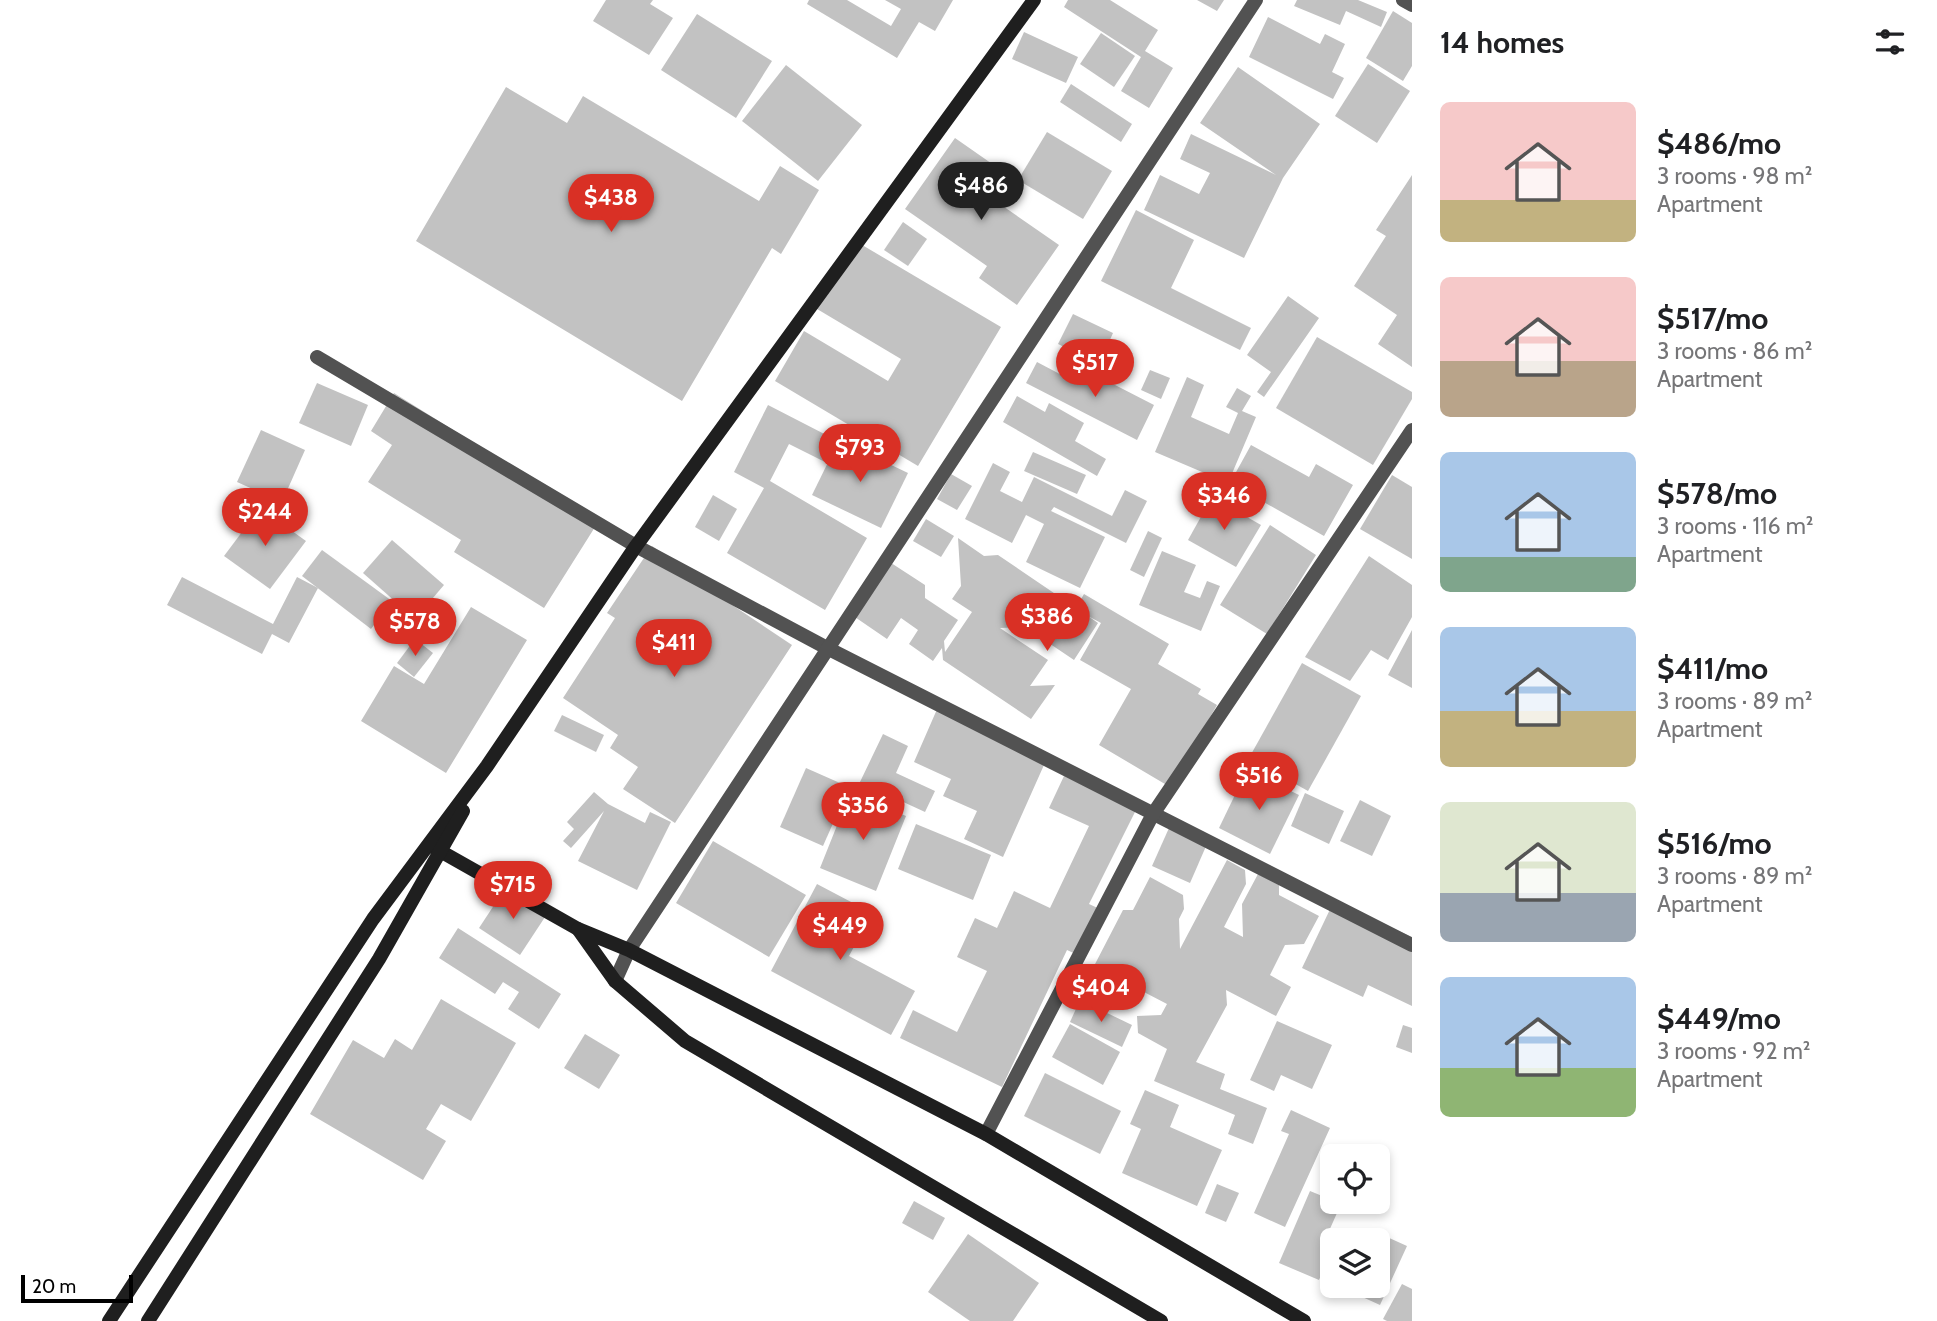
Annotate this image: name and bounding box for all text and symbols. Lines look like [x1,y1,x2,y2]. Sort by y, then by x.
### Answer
icon: filters [1871,23,1909,61]
text: 14 homes [1440,24,1564,61]
text: $486/mo [1657,125,1781,162]
icon: home [1496,130,1580,214]
pin: $486 [940,162,1022,222]
text: 3 rooms · 98 m² [1657,162,1812,190]
text: $486 [954,171,1008,199]
pin: $438 [570,174,652,234]
text: $438 [584,183,638,211]
text: Apartment [1657,190,1762,218]
text: $517/mo [1657,300,1768,337]
icon: home [1496,305,1580,389]
text: 3 rooms · 86 m² [1657,337,1812,365]
pin: $517 [1054,340,1136,399]
text: $517 [1072,348,1118,376]
text: Apartment [1657,365,1762,393]
pin: $793 [819,424,901,484]
text: $793 [835,433,885,461]
pin: $346 [1183,472,1265,532]
text: $578/mo [1657,475,1777,512]
icon: home [1496,480,1580,564]
text: $346 [1198,481,1250,509]
pin: $244 [224,489,306,548]
text: $244 [238,497,292,525]
text: 3 rooms · 116 m² [1657,512,1813,540]
text: Apartment [1657,540,1762,568]
pin: $386 [1006,594,1088,653]
pin: $578 [374,598,456,658]
text: $386 [1021,602,1073,630]
text: $578 [389,607,441,635]
pin: $411 [633,620,715,679]
text: $411 [652,628,696,656]
text: $411/mo [1657,650,1768,687]
icon: home [1496,655,1580,739]
text: 3 rooms · 89 m² [1657,687,1812,715]
text: Apartment [1657,715,1762,743]
pin: $516 [1218,752,1300,812]
text: $516 [1235,761,1283,789]
pin: $356 [822,782,904,842]
text: $356 [837,791,889,819]
text: $516/mo [1657,825,1772,862]
icon: home [1496,830,1580,914]
pin: $715 [472,862,554,921]
text: 3 rooms · 89 m² [1657,862,1812,890]
text: $715 [490,870,536,898]
text: Apartment [1657,890,1762,918]
pin: $449 [799,902,881,962]
text: $449 [813,911,867,939]
pin: $404 [1060,964,1142,1024]
text: $404 [1072,973,1130,1001]
text: $449/mo [1657,1000,1781,1037]
icon: home [1496,1005,1580,1089]
text: 3 rooms · 92 m² [1657,1037,1811,1065]
text: Apartment [1657,1065,1762,1093]
map controls [1320,1144,1390,1298]
button: locate [1320,1144,1390,1214]
button: layers [1320,1228,1390,1298]
scale bar [21,1272,133,1304]
text: 20 m [32,1275,76,1298]

